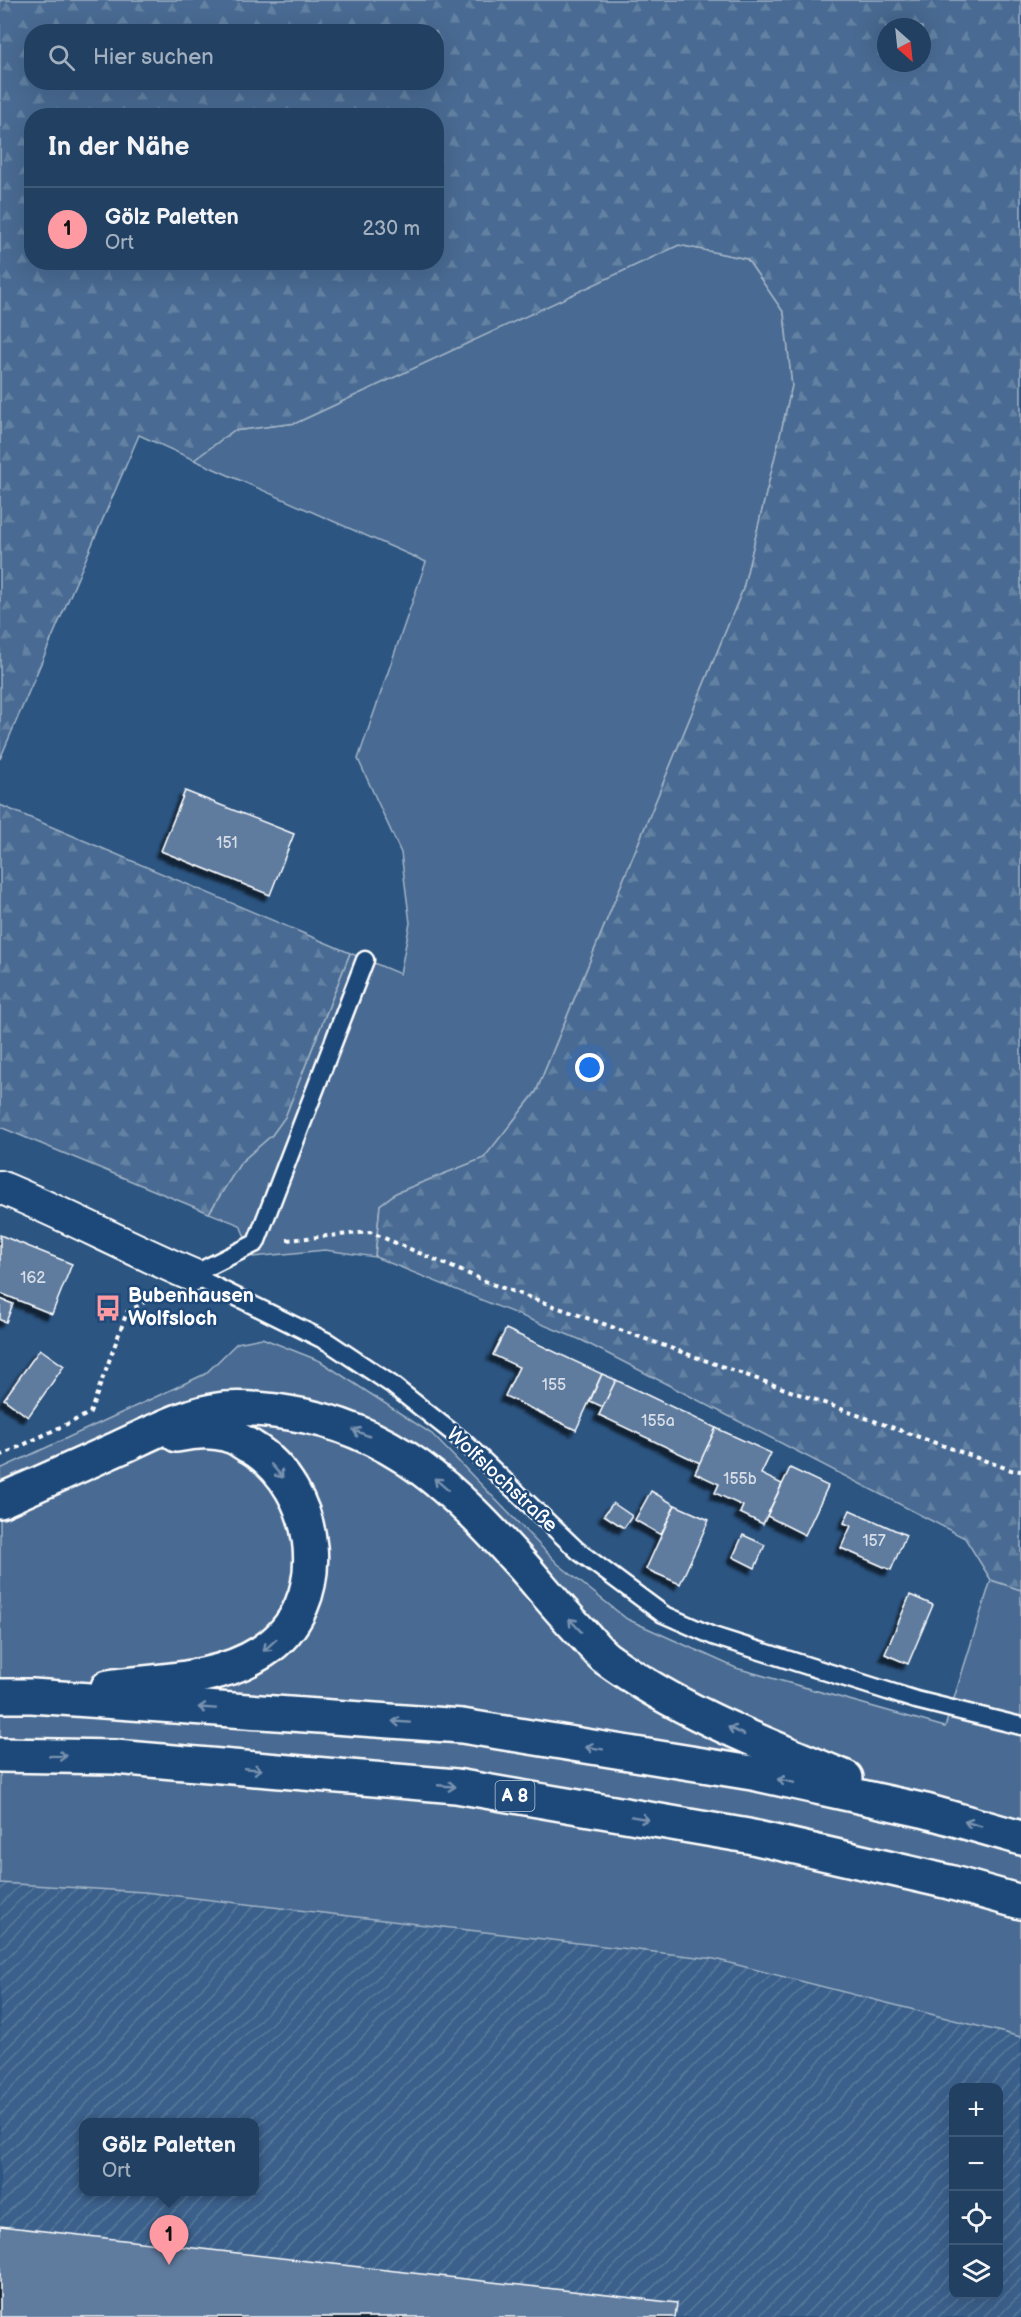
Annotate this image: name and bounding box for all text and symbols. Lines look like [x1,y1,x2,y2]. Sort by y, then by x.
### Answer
north arrow [877,18,931,72]
search box [24,24,444,90]
icon: search [45,41,78,74]
text: Hier suchen [93,44,214,71]
text: In der Nähe [48,132,190,163]
text: Gölz Paletten [105,204,239,231]
text: 1 [63,217,72,241]
text: 230 m [363,217,420,241]
text: Ort [105,231,134,255]
house number: 151 [216,834,238,853]
your location [575,1053,604,1082]
house number: 162 [20,1269,46,1288]
place label: Bubenhausen Wolfsloch [128,1284,254,1331]
bus stop icon: Bubenhausen Wolfsloch [93,1293,123,1323]
house number: 155 [542,1376,566,1395]
house number: 155a [641,1412,675,1431]
street label: Wolfslochstraße [442,1422,563,1538]
one-way arrow [352,1427,371,1438]
one-way arrow [271,1463,284,1479]
house number: 155b [723,1470,757,1489]
one-way arrow [434,1477,449,1491]
house number: 157 [862,1532,886,1551]
one-way arrow [567,1618,582,1633]
one-way arrow [263,1638,278,1652]
one-way arrow [197,1702,217,1713]
one-way arrow [392,1716,412,1727]
one-way arrow [728,1725,746,1737]
one-way arrow [585,1742,605,1753]
one-way arrow [48,1750,68,1762]
one-way arrow [243,1764,262,1775]
one-way arrow [777,1775,797,1786]
one-way arrow [437,1781,457,1792]
road number: A 8 [496,1781,534,1811]
one-way arrow [629,1812,649,1823]
one-way arrow [964,1818,983,1829]
map controls [949,2083,1003,2299]
button: + [949,2083,1003,2137]
popup [79,2118,259,2196]
text: Gölz Paletten [102,2132,236,2159]
button: − [949,2137,1003,2191]
text: Ort [102,2159,131,2183]
button: locate [949,2191,1003,2245]
pin: 1 [150,2216,188,2265]
button: layers [949,2245,1003,2299]

